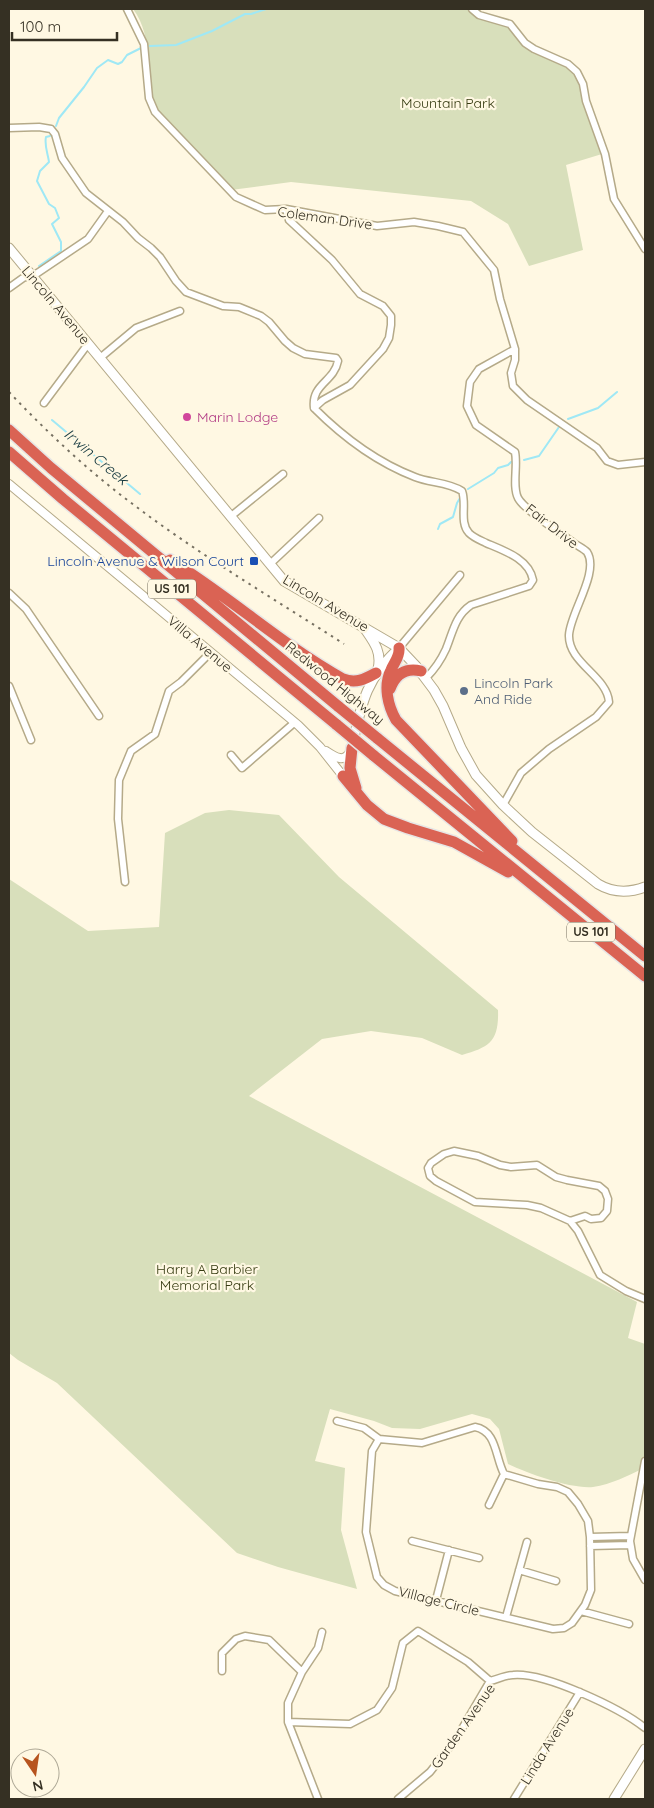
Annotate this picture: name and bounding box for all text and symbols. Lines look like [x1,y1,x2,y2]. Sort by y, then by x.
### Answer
scale bar [12,10,118,42]
text: 100 m [20,17,61,36]
park label: Mountain Park [401,94,495,112]
street label: Coleman Drive [276,202,374,234]
street label: Lincoln Avenue [18,262,94,348]
place label: Marin Lodge [197,408,278,426]
marker: Marin Lodge [181,411,193,423]
water label: Irwin Creek [60,424,134,490]
street label: Fair Drive [522,500,582,552]
place label: Lincoln Avenue & Wilson Court [47,552,244,570]
marker: Lincoln Avenue & Wilson Court [248,555,260,567]
street label: Lincoln Avenue [280,570,372,636]
road number: US 101 [148,580,196,598]
street label: Villa Avenue [164,612,236,676]
street label: Redwood Highway [282,638,388,728]
place label: Lincoln Park And Ride [474,674,553,708]
marker: Lincoln Park And Ride [458,685,470,697]
road number: US 101 [567,922,615,942]
park label: Harry A Barbier Memorial Park [156,1260,258,1294]
street label: Village Circle [397,1582,481,1620]
street label: Garden Avenue [427,1680,499,1772]
street label: Linda Avenue [516,1704,578,1788]
north arrow [10,1748,60,1798]
text: N [31,1776,45,1796]

